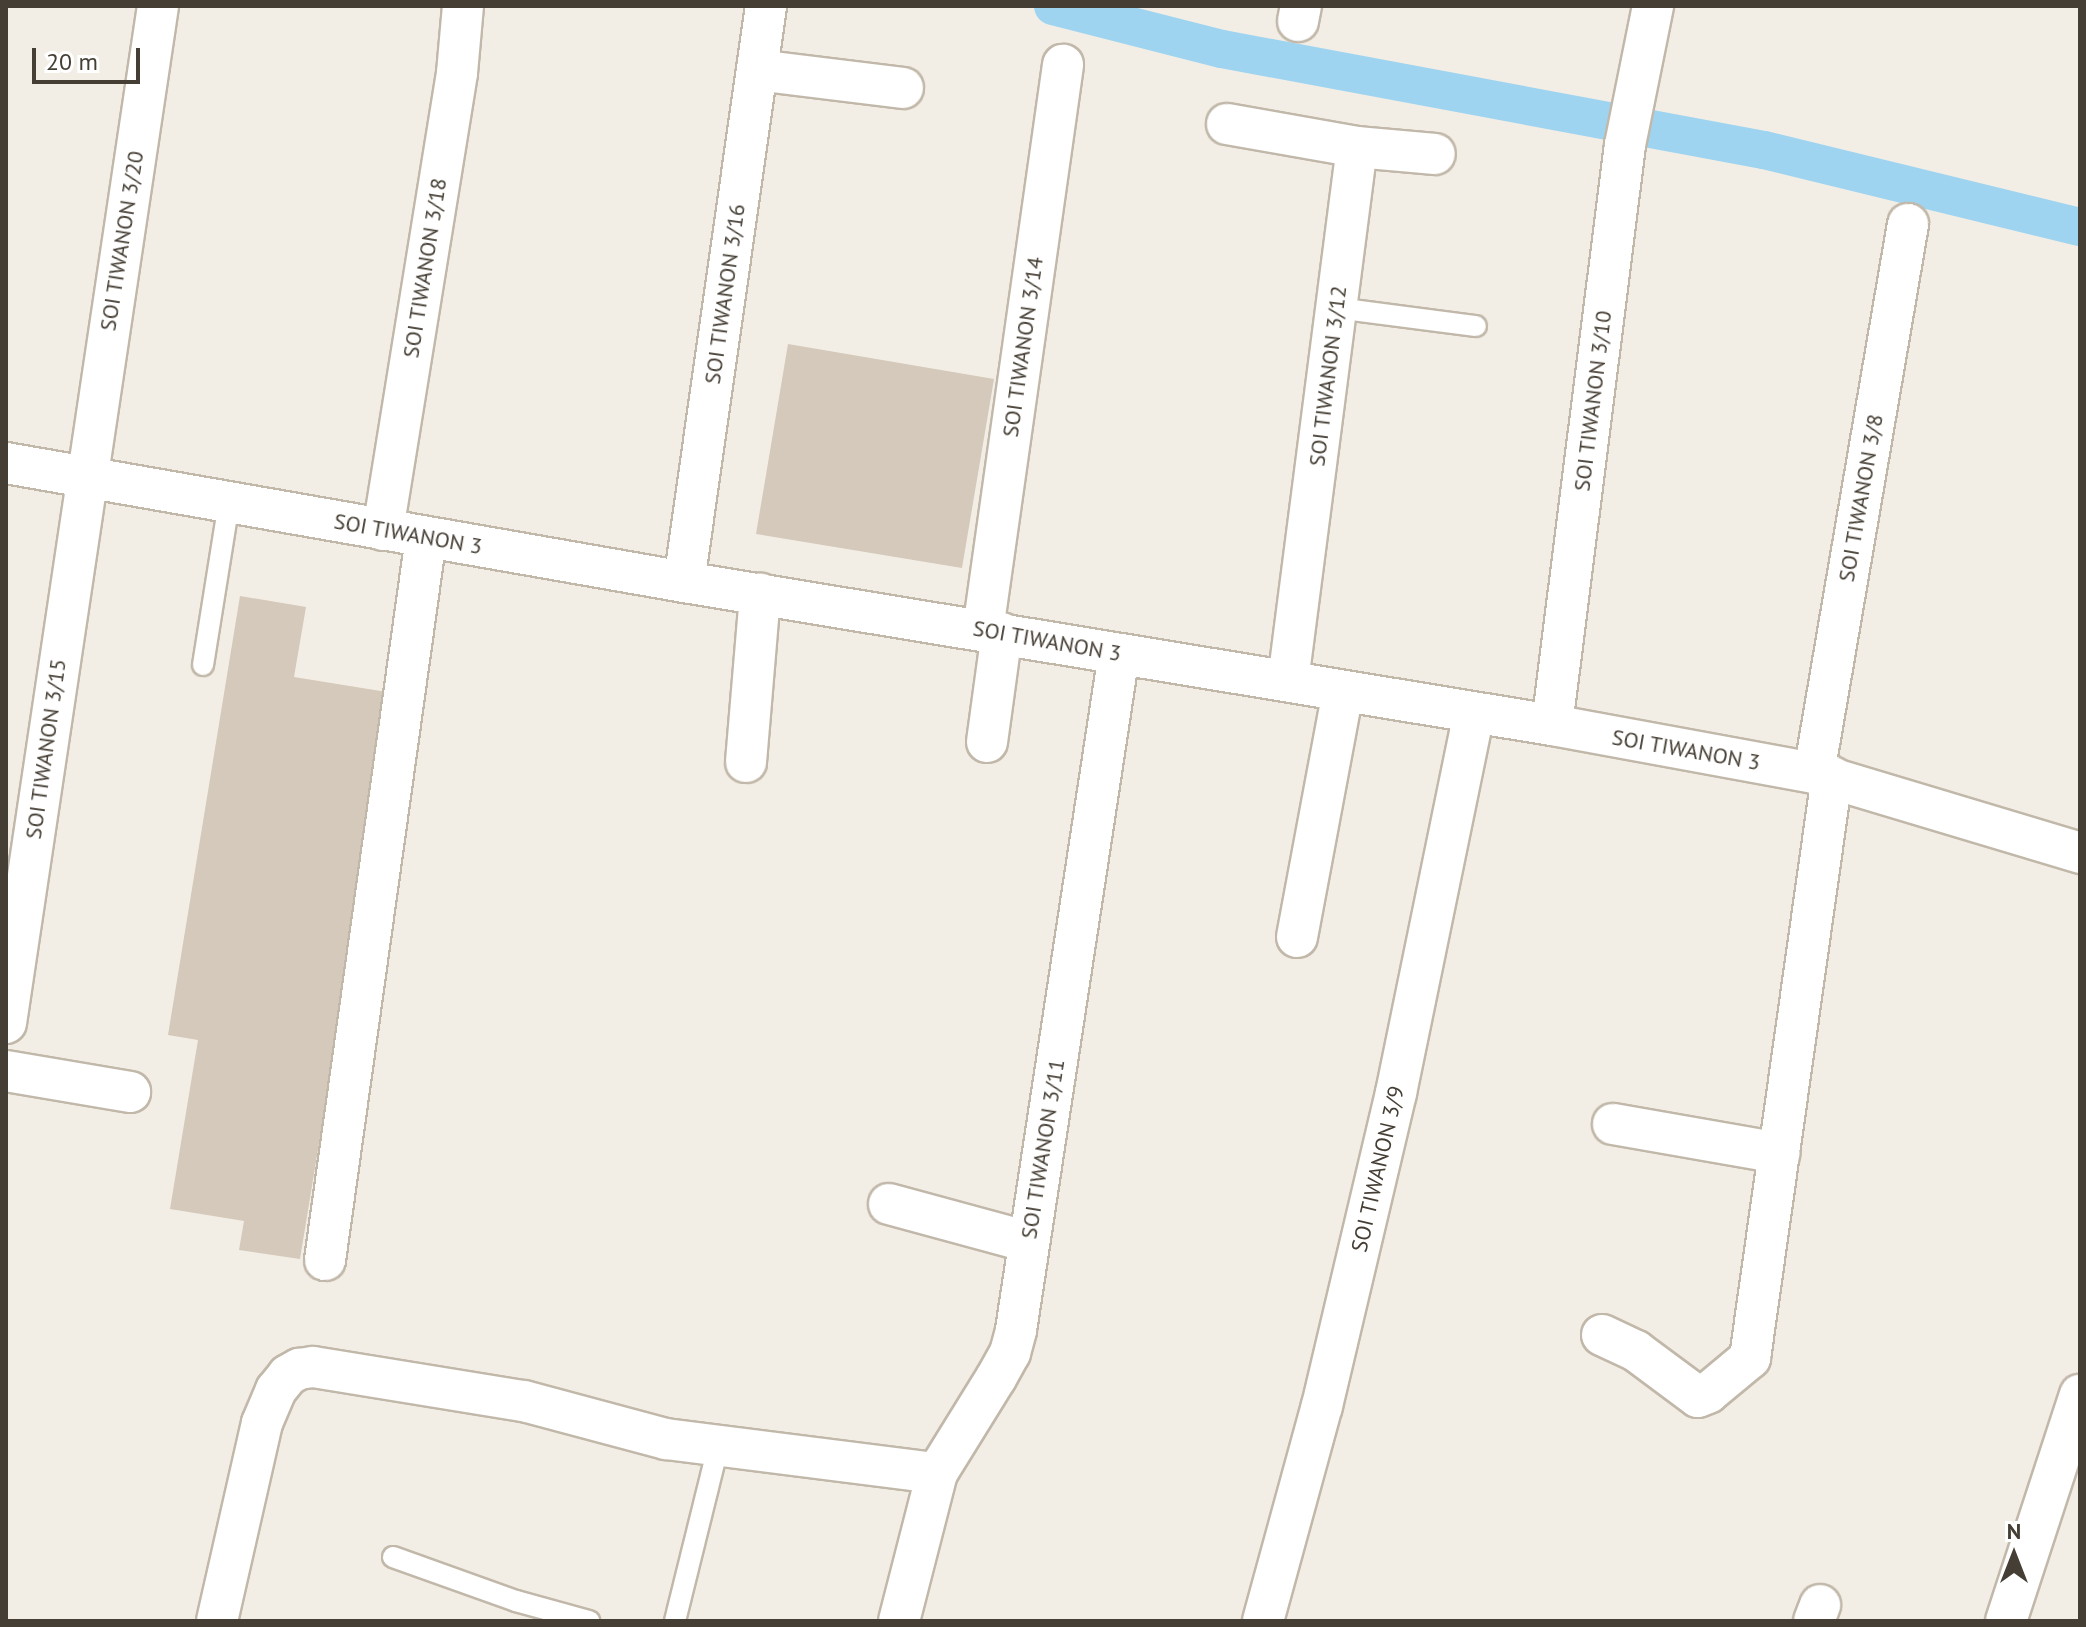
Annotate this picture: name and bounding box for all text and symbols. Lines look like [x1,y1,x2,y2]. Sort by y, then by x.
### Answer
scale bar [36,32,144,82]
text: 20 m [46,46,98,77]
street label: SOI TIWANON 3/20 [95,149,149,333]
street label: SOI TIWANON 3/18 [398,176,452,360]
street label: SOI TIWANON 3/16 [699,202,751,386]
street label: SOI TIWANON 3/14 [997,255,1049,439]
street label: SOI TIWANON 3/12 [1304,284,1352,468]
street label: SOI TIWANON 3/10 [1569,309,1617,493]
street label: SOI TIWANON 3/8 [1833,412,1889,584]
street label: SOI TIWANON 3 [332,508,484,560]
street label: SOI TIWANON 3 [971,615,1123,667]
street label: SOI TIWANON 3/15 [20,657,72,841]
street label: SOI TIWANON 3 [1610,724,1762,776]
street label: SOI TIWANON 3/11 [1016,1057,1070,1241]
street label: SOI TIWANON 3/9 [1346,1083,1410,1255]
north arrow [1974,1515,2054,1595]
text: N [2007,1517,2021,1545]

